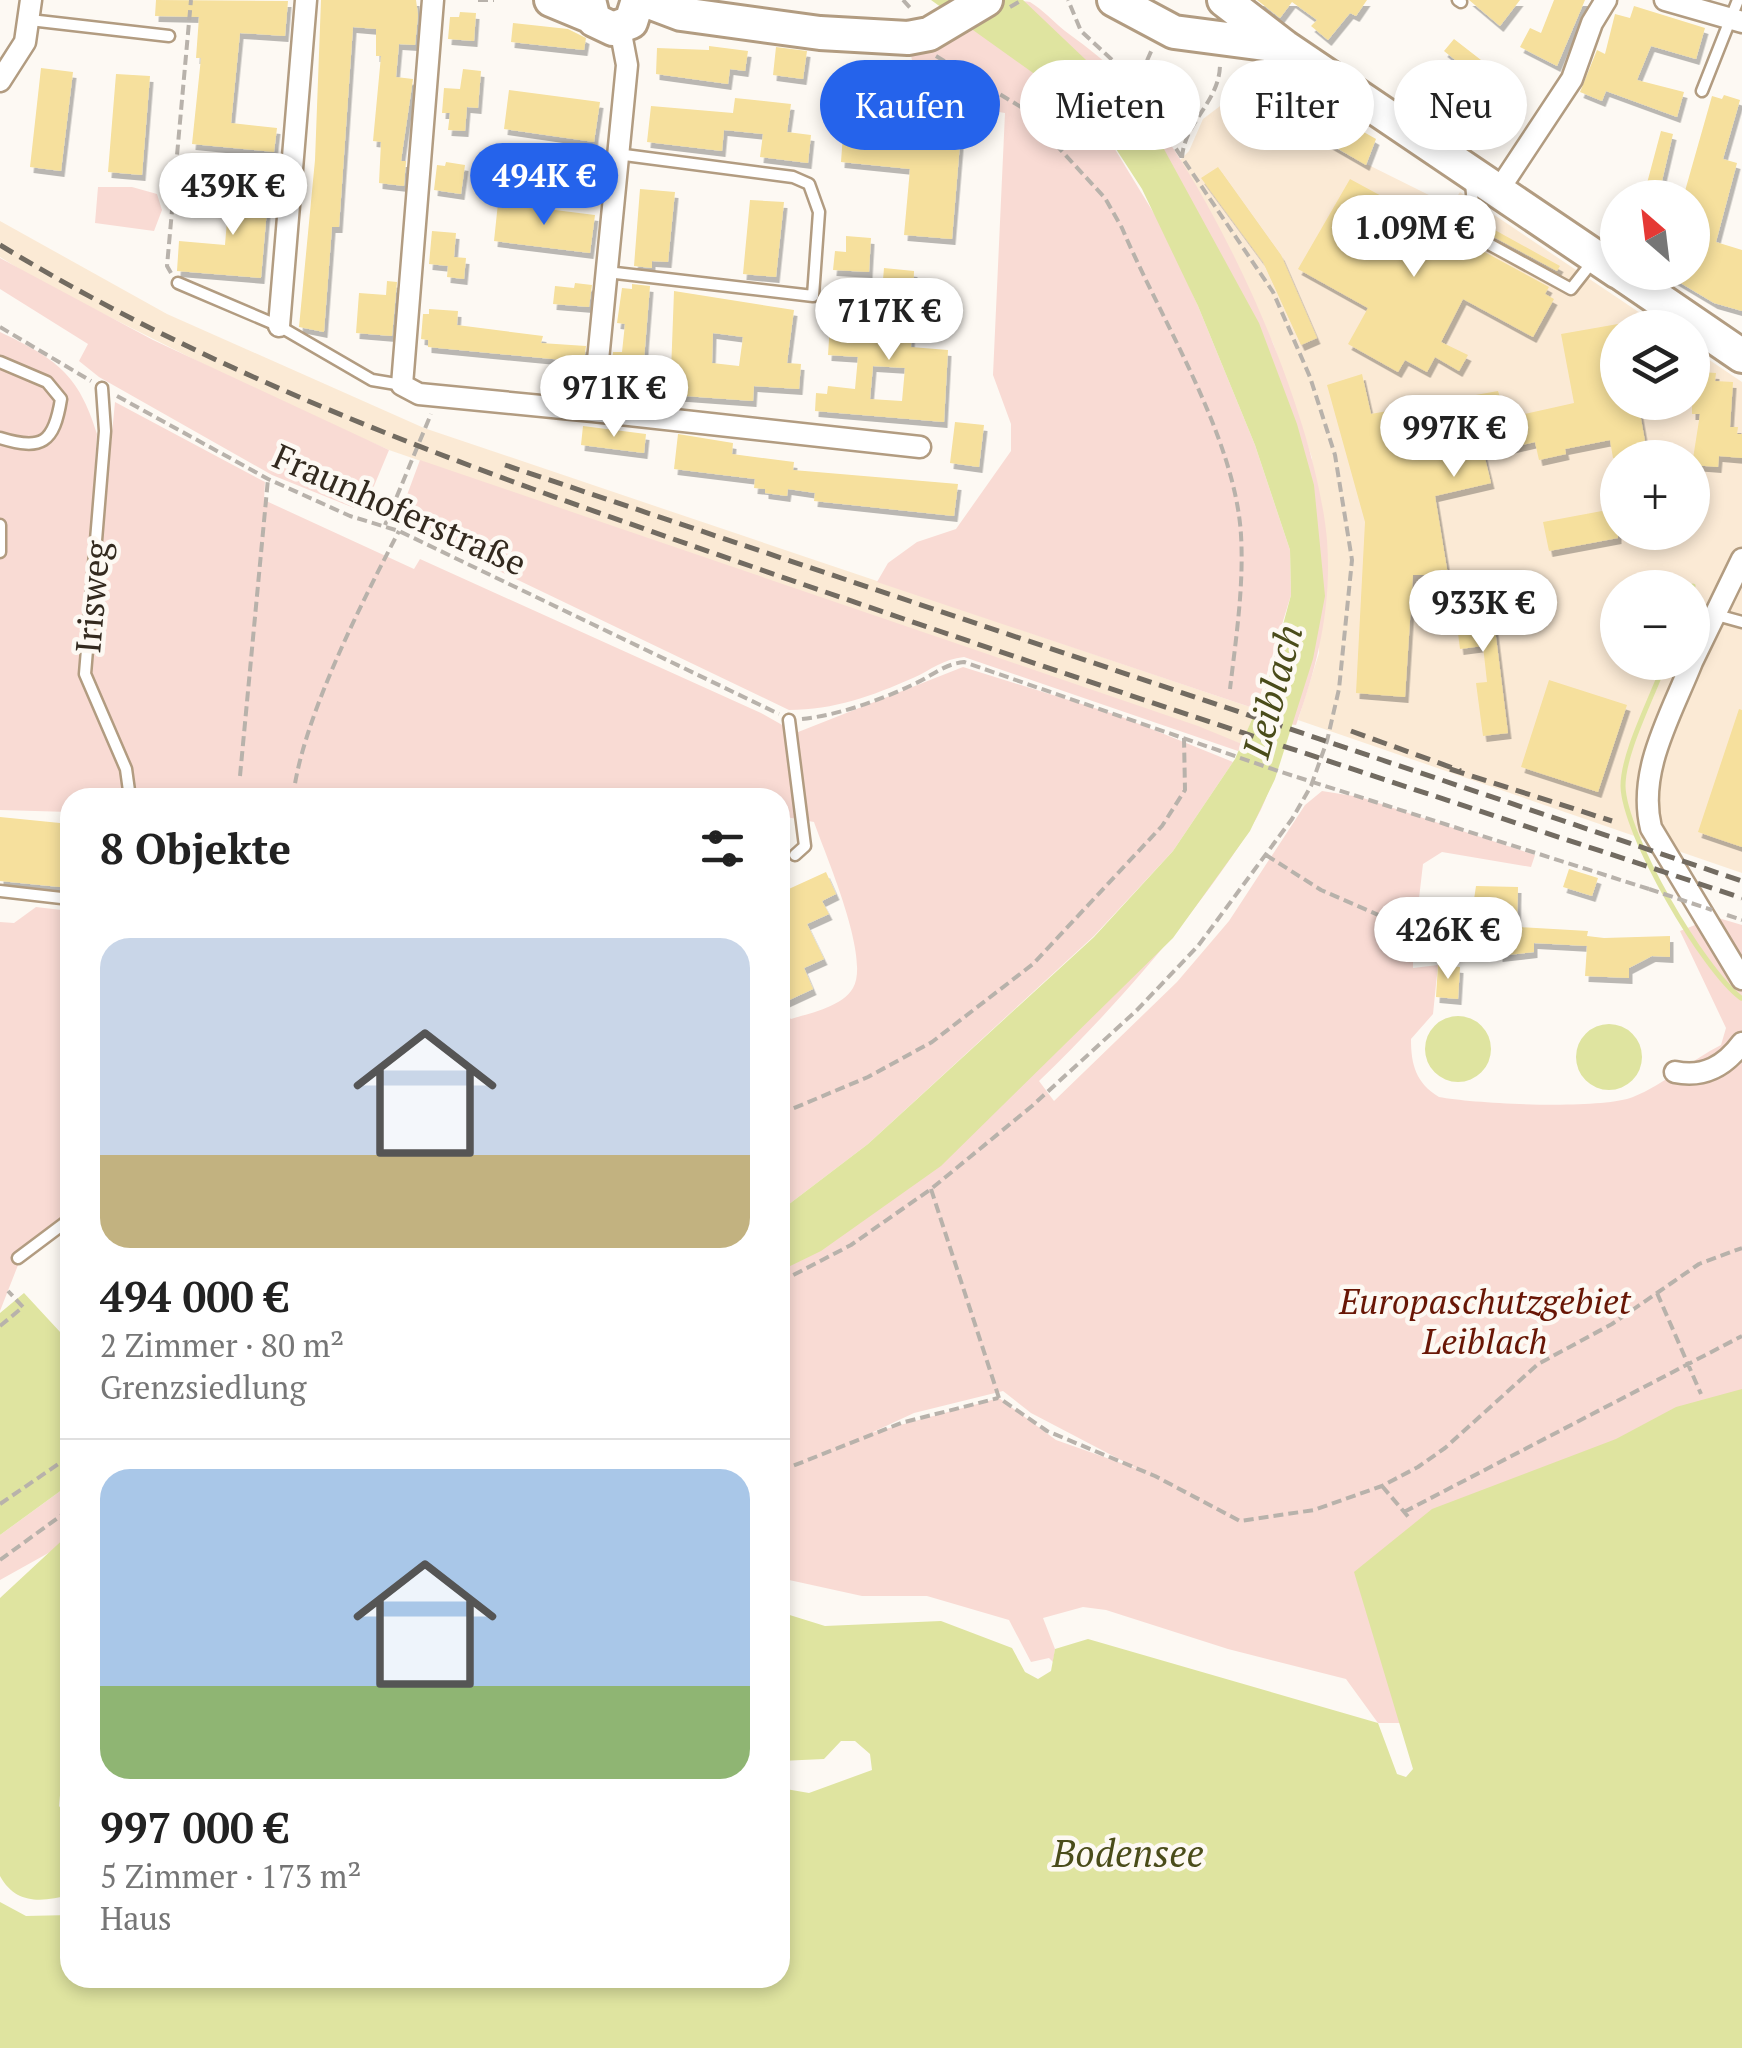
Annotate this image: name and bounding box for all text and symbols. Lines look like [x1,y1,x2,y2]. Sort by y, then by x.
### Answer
chip: Kaufen [820,60,1000,150]
chip: Mieten [1020,60,1200,150]
chip: Filter [1220,60,1374,150]
chip: Neu [1394,60,1527,150]
pin: 494K € [463,143,625,228]
pin: 439K € [152,153,314,238]
text: 494K € [492,154,596,196]
text: 439K € [181,164,285,206]
north arrow [1600,180,1710,290]
map controls [1600,180,1710,680]
pin: 1.09M € [1322,195,1506,280]
text: 1.09M € [1354,206,1474,248]
pin: 717K € [808,278,970,363]
text: 717K € [837,289,941,331]
button: layers [1600,310,1710,420]
pin: 971K € [533,355,695,440]
text: 971K € [562,366,666,408]
pin: 997K € [1373,395,1535,480]
text: 997K € [1402,406,1506,448]
street label: Fraunhoferstraße [266,433,534,585]
button: + [1600,440,1710,550]
street label: Irisweg [64,538,120,655]
pin: 933K € [1402,570,1564,655]
button: − [1600,570,1710,680]
text: 933K € [1431,581,1535,623]
water label: Leiblach [1230,619,1314,764]
text: 8 Objekte [100,820,291,876]
icon: filters [695,821,750,876]
pin: 426K € [1367,897,1529,982]
text: 426K € [1396,908,1500,950]
icon: home [335,1003,515,1183]
text: 494 000 € [100,1268,289,1324]
park label: Europaschutzgebiet Leiblach [1338,1278,1632,1364]
text: 2 Zimmer · 80 m² [100,1324,344,1366]
text: Grenzsiedlung [100,1366,306,1408]
icon: home [335,1534,515,1714]
text: 997 000 € [100,1799,289,1855]
water label: Bodensee [1051,1828,1204,1878]
text: 5 Zimmer · 173 m² [100,1855,361,1897]
text: Haus [100,1897,172,1939]

